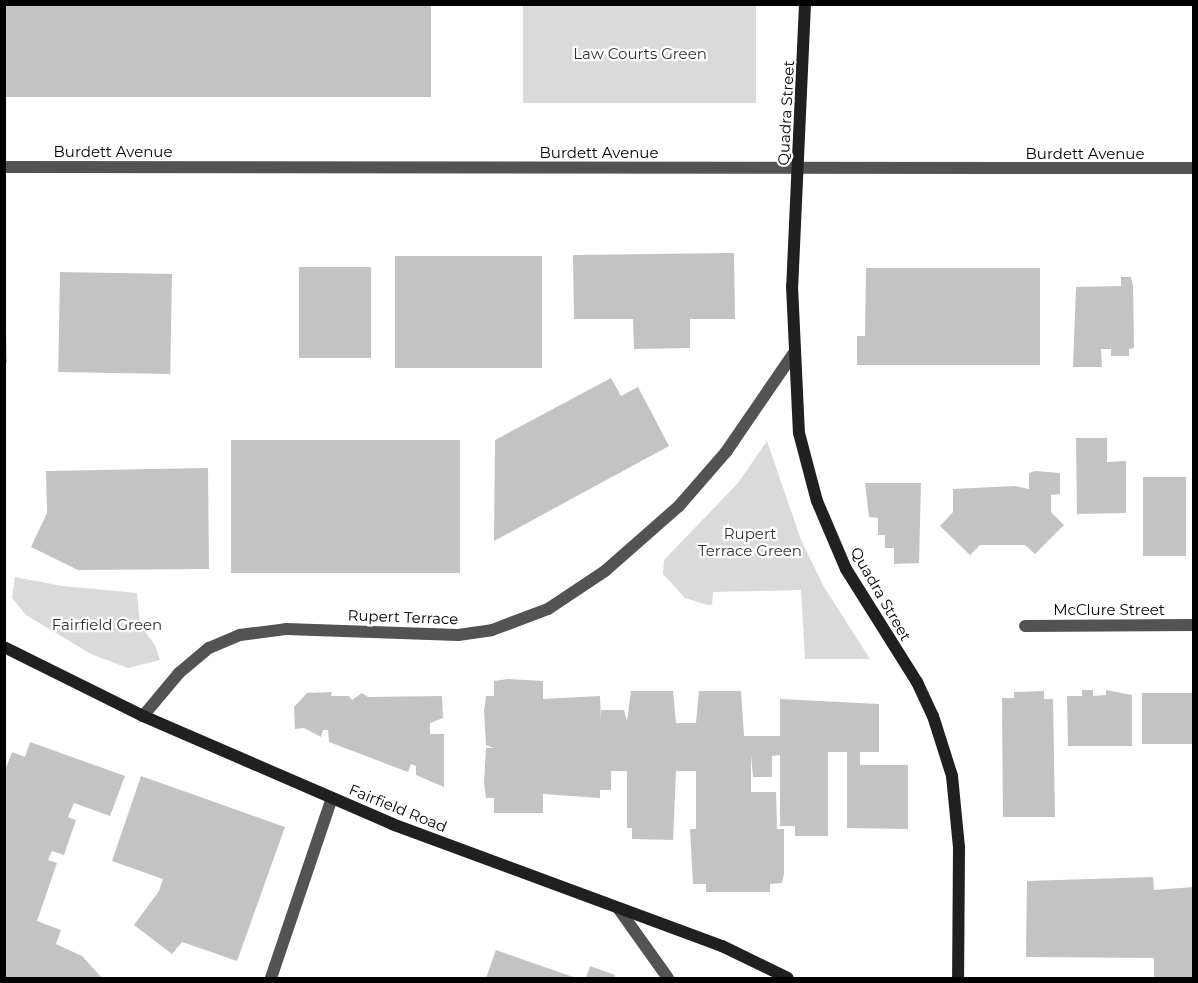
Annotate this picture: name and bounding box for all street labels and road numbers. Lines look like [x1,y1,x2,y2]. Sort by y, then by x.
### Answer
street label: Quadra Street [774,60,798,166]
street label: Burdett Avenue [54,143,172,161]
street label: Burdett Avenue [540,144,658,162]
street label: Burdett Avenue [1026,145,1144,163]
street label: Quadra Street [847,544,915,644]
street label: McClure Street [1053,601,1165,619]
street label: Rupert Terrace [347,606,459,628]
street label: Fairfield Road [346,780,450,836]

